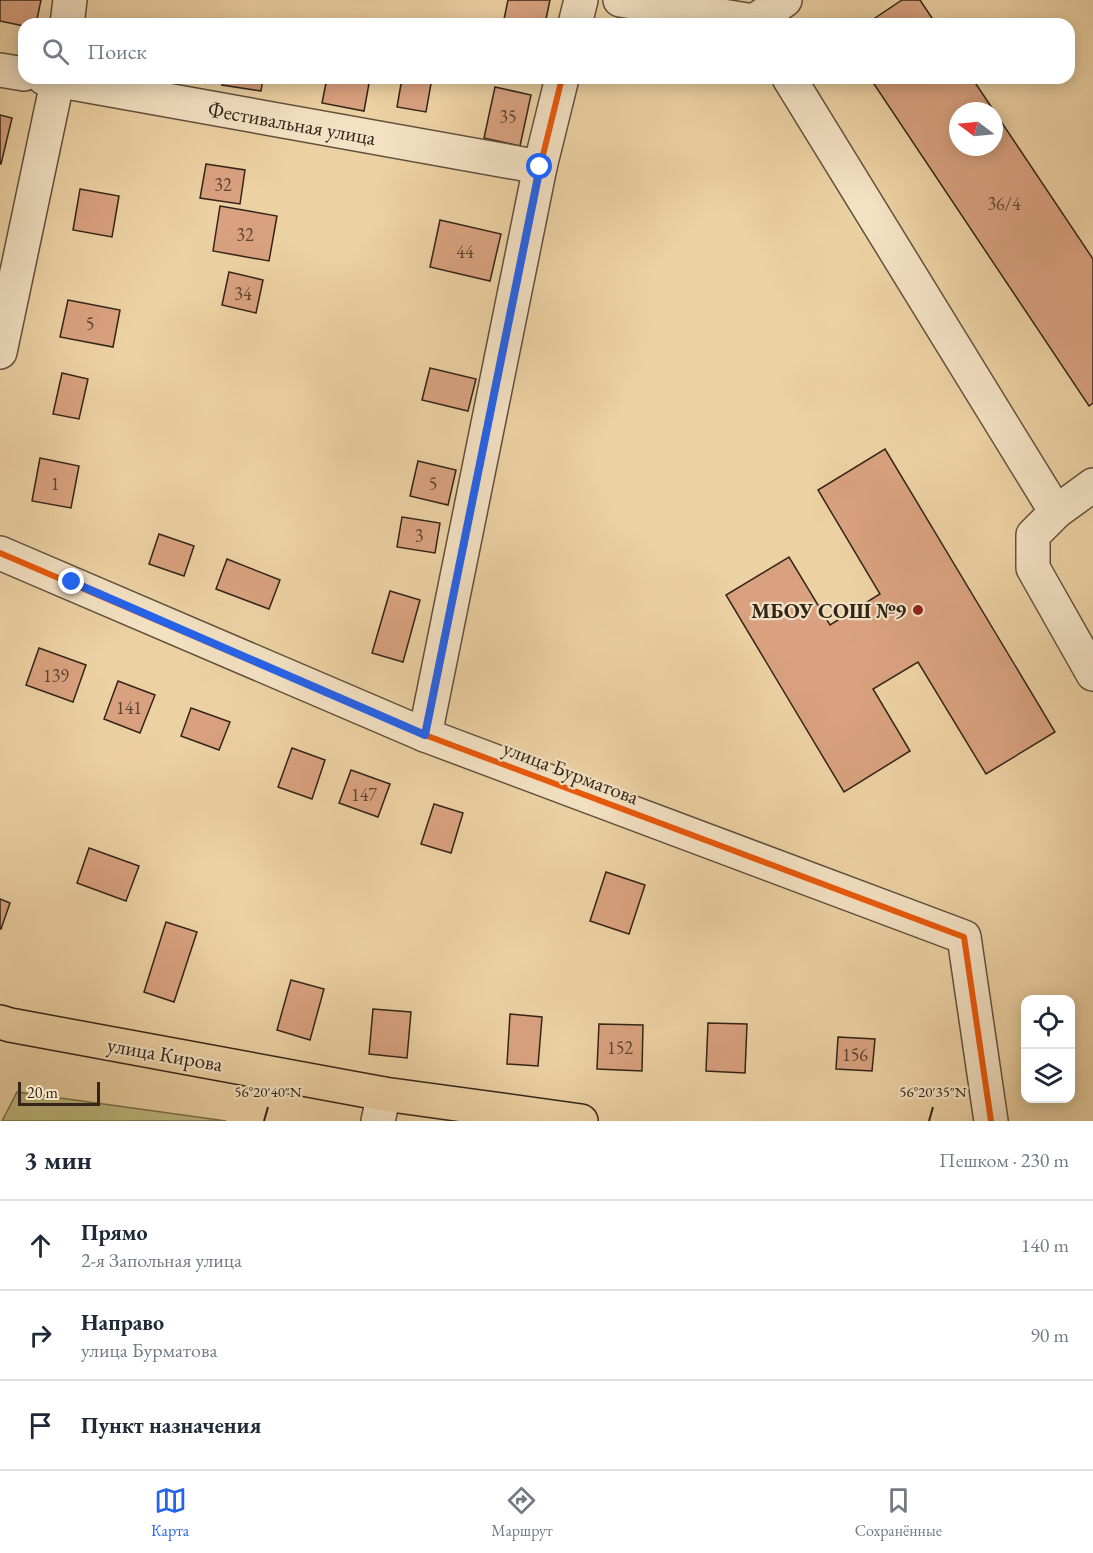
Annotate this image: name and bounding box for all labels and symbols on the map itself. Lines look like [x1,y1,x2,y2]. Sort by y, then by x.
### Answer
street label: Фестивальная улица [206,95,379,151]
north arrow [949,102,1003,156]
house number: 35 [499,105,517,128]
route start [526,153,552,179]
house number: 32 [214,173,232,196]
house number: 36/4 [987,192,1021,215]
house number: 32 [236,223,254,246]
house number: 44 [456,240,474,263]
house number: 34 [234,282,252,305]
house number: 5 [86,312,94,335]
house number: 1 [51,472,59,495]
house number: 5 [429,472,437,495]
house number: 3 [415,524,423,547]
route end [58,568,84,594]
place label: МБОУ СОШ №9 [751,597,906,624]
marker: МБОУ СОШ №9 [911,603,925,617]
house number: 139 [43,664,69,687]
house number: 141 [116,696,142,719]
street label: улица Бурматова [499,734,643,810]
house number: 147 [351,783,377,806]
street label: улица Кирова [105,1031,225,1078]
house number: 152 [607,1036,633,1059]
house number: 156 [842,1043,868,1066]
scale bar [18,1079,100,1106]
text: 56°20'40"N [234,1082,302,1101]
text: 56°20'35"N [899,1082,967,1101]

